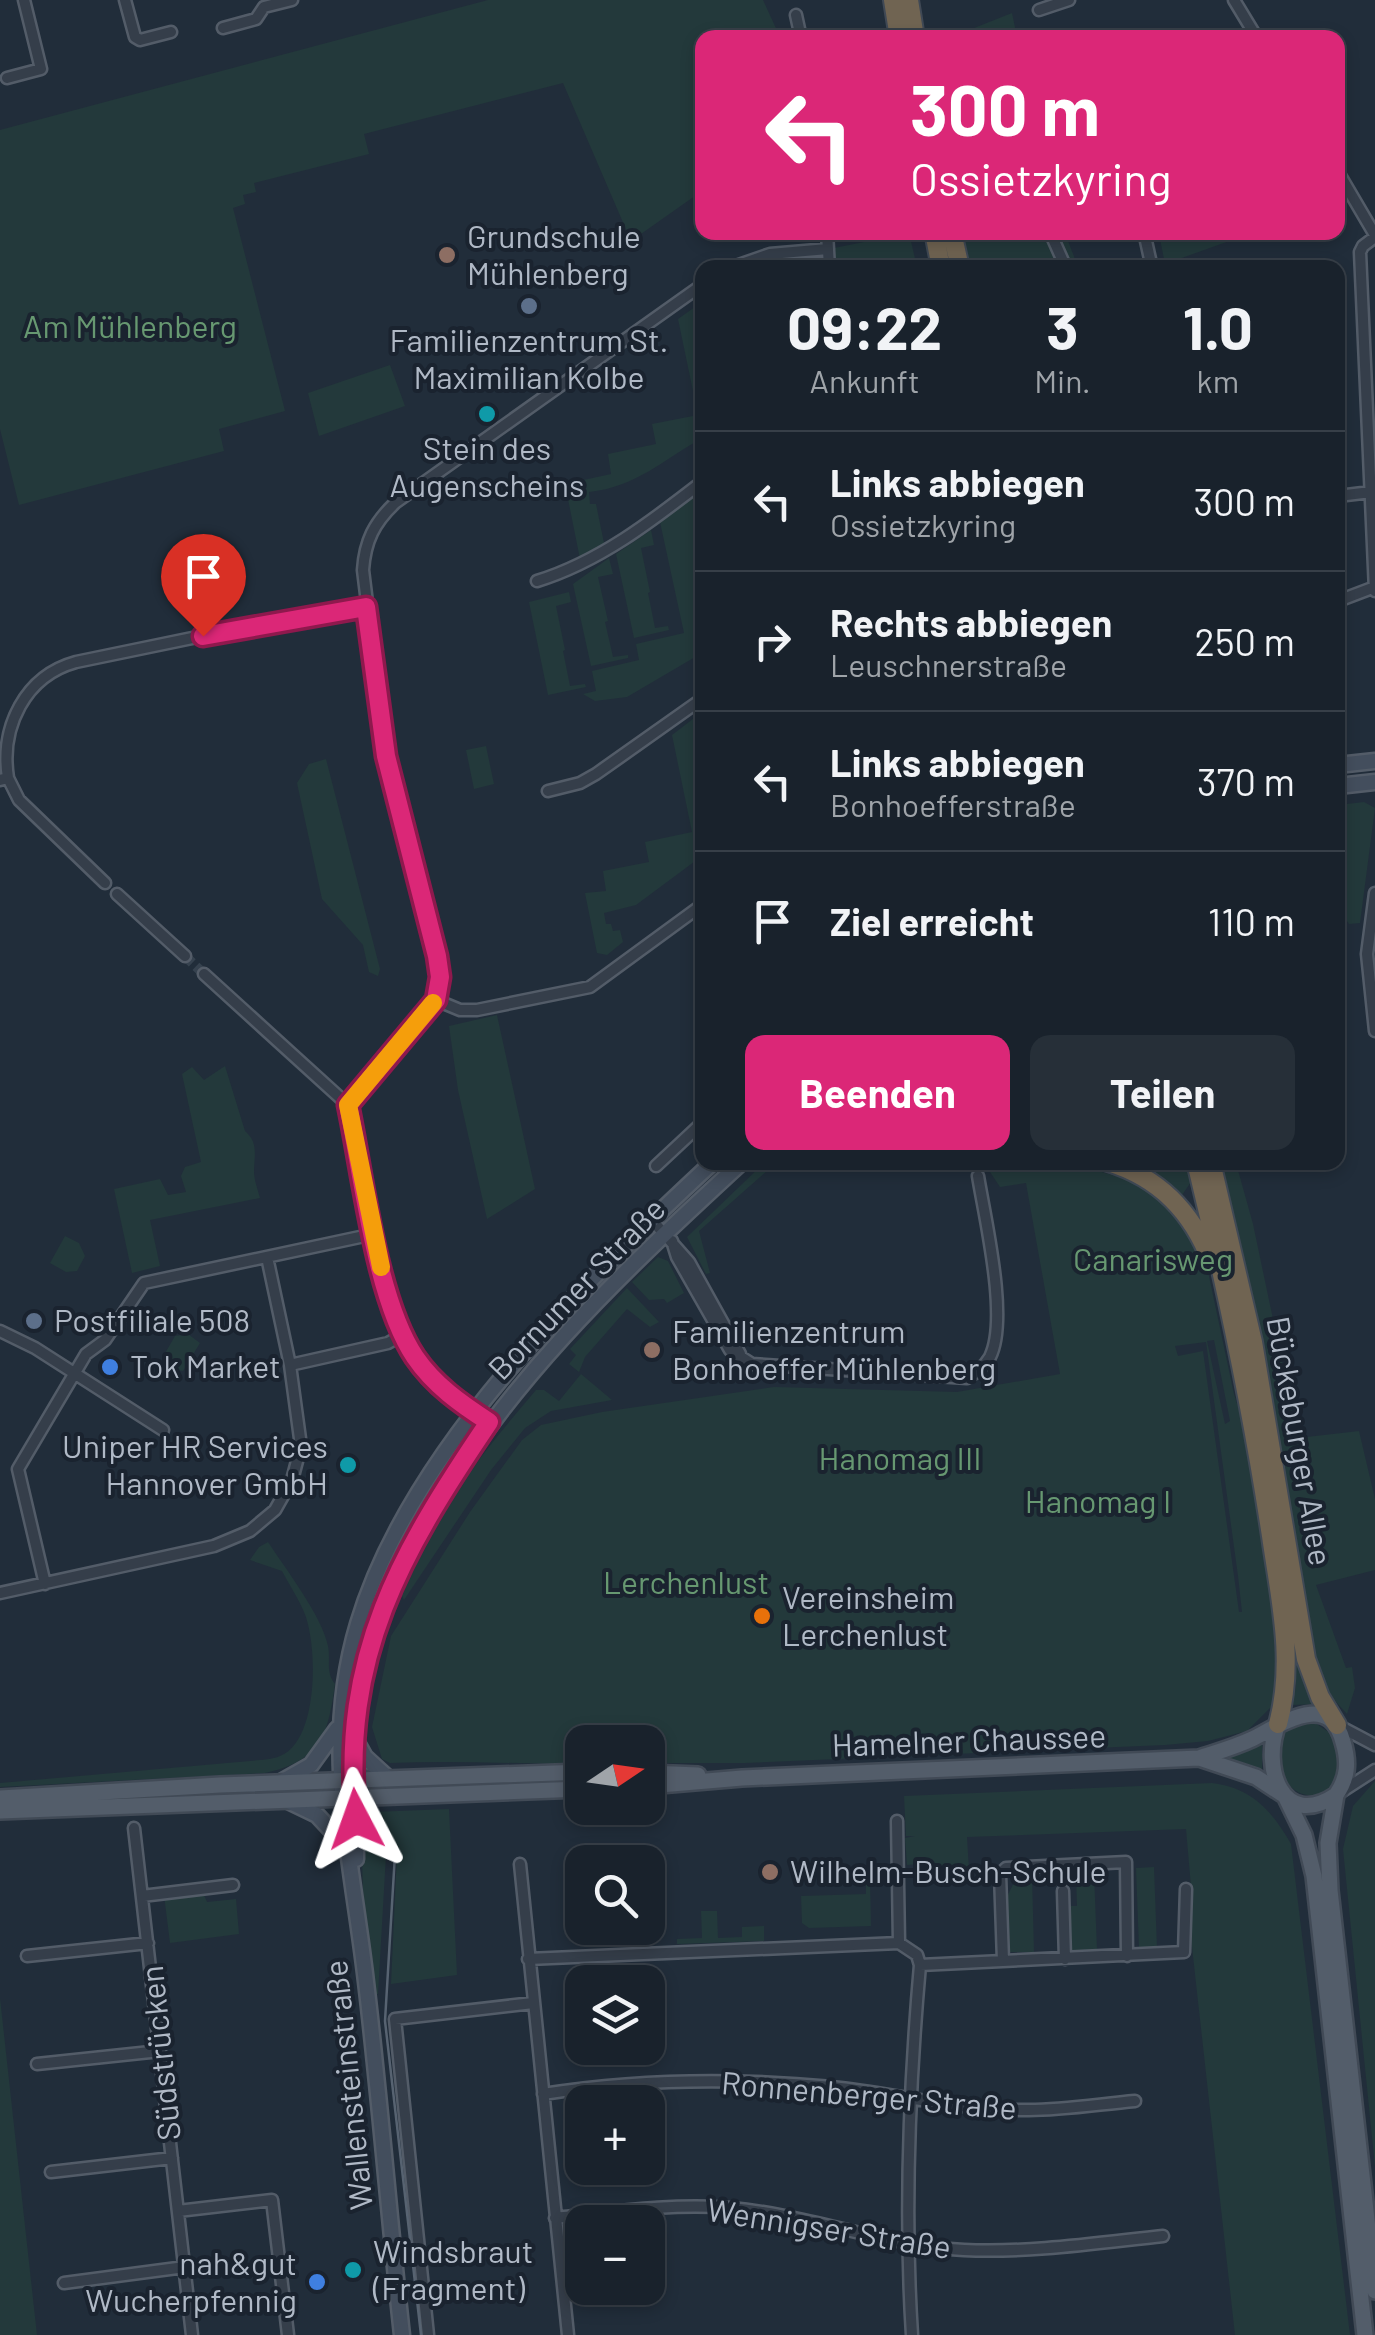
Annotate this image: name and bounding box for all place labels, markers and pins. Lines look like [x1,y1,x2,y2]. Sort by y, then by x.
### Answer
place label: Grundschule Mühlenberg [467,216,641,291]
marker: Grundschule Mühlenberg [436,244,458,266]
marker: Familienzentrum St. Maximilian Kolbe [518,295,540,317]
place label: Familienzentrum St. Maximilian Kolbe [389,320,669,395]
marker: Stein des Augenscheins [476,403,498,425]
place label: Stein des Augenscheins [390,428,584,503]
pin [161,534,246,637]
place label: Postfiliale 508 [54,1300,250,1338]
marker: Postfiliale 508 [23,1310,45,1332]
place label: Familienzentrum Bonhoeffer Mühlenberg [672,1311,996,1386]
marker: Familienzentrum Bonhoeffer Mühlenberg [641,1339,663,1361]
place label: Tok Market [130,1346,281,1384]
marker: Tok Market [99,1356,121,1378]
place label: Uniper HR Services Hannover GmbH [62,1426,328,1501]
marker: Uniper HR Services Hannover GmbH [337,1454,359,1476]
place label: Vereinsheim Lerchenlust [782,1577,954,1652]
marker: Vereinsheim Lerchenlust [751,1605,773,1627]
place label: Wilhelm-Busch-Schule [790,1851,1107,1889]
marker: Wilhelm-Busch-Schule [759,1861,781,1883]
place label: Windsbraut (Fragment) [372,2231,533,2306]
place label: nah&gut Wucherpfennig [85,2243,297,2318]
marker: Windsbraut (Fragment) [342,2259,364,2281]
marker: nah&gut Wucherpfennig [306,2271,328,2293]

